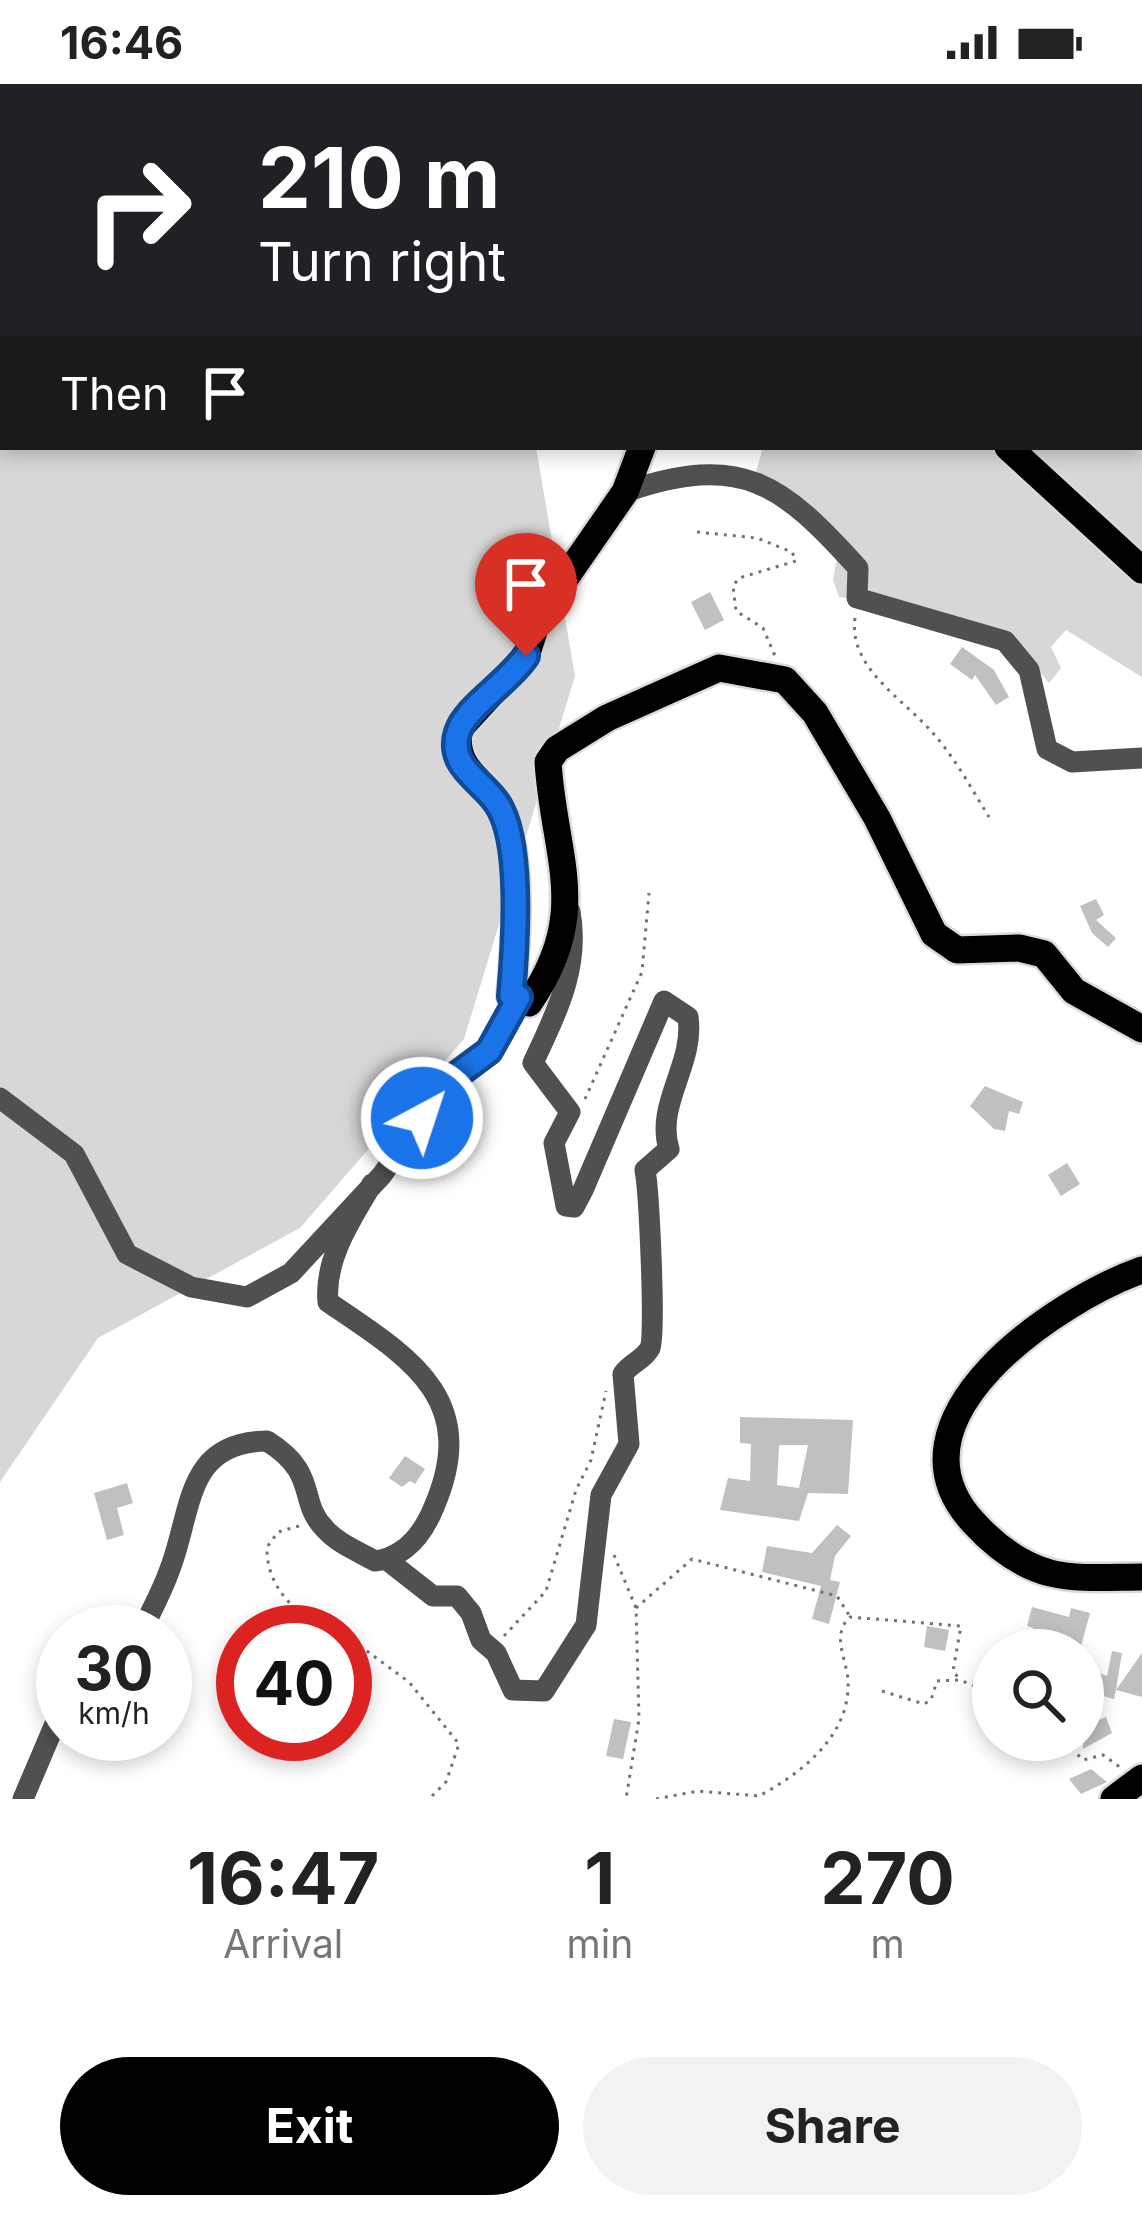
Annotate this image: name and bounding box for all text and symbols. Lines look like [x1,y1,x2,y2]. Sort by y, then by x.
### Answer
text: 16:46 [60,15,183,70]
text: 210 m [258,127,500,228]
icon: right [60,132,216,288]
text: Turn right [258,229,506,294]
icon: arrive [192,360,258,426]
text: Then [60,366,168,421]
pin [475,533,577,656]
icon: arrive [493,551,559,617]
position arrow [359,1055,485,1181]
speed limit sign: 40 [216,1605,372,1761]
map controls [972,1629,1104,1761]
button: search [972,1629,1104,1761]
text: 30 [74,1632,154,1704]
text: km/h [78,1695,150,1731]
text: 16:47 [187,1834,379,1921]
text: 1 [584,1834,615,1921]
text: 270 [820,1834,955,1921]
text: Arrival [223,1920,343,1967]
text: min [567,1920,633,1967]
text: m [871,1920,905,1967]
button: Exit [60,2057,559,2195]
button: Share [583,2057,1082,2195]

